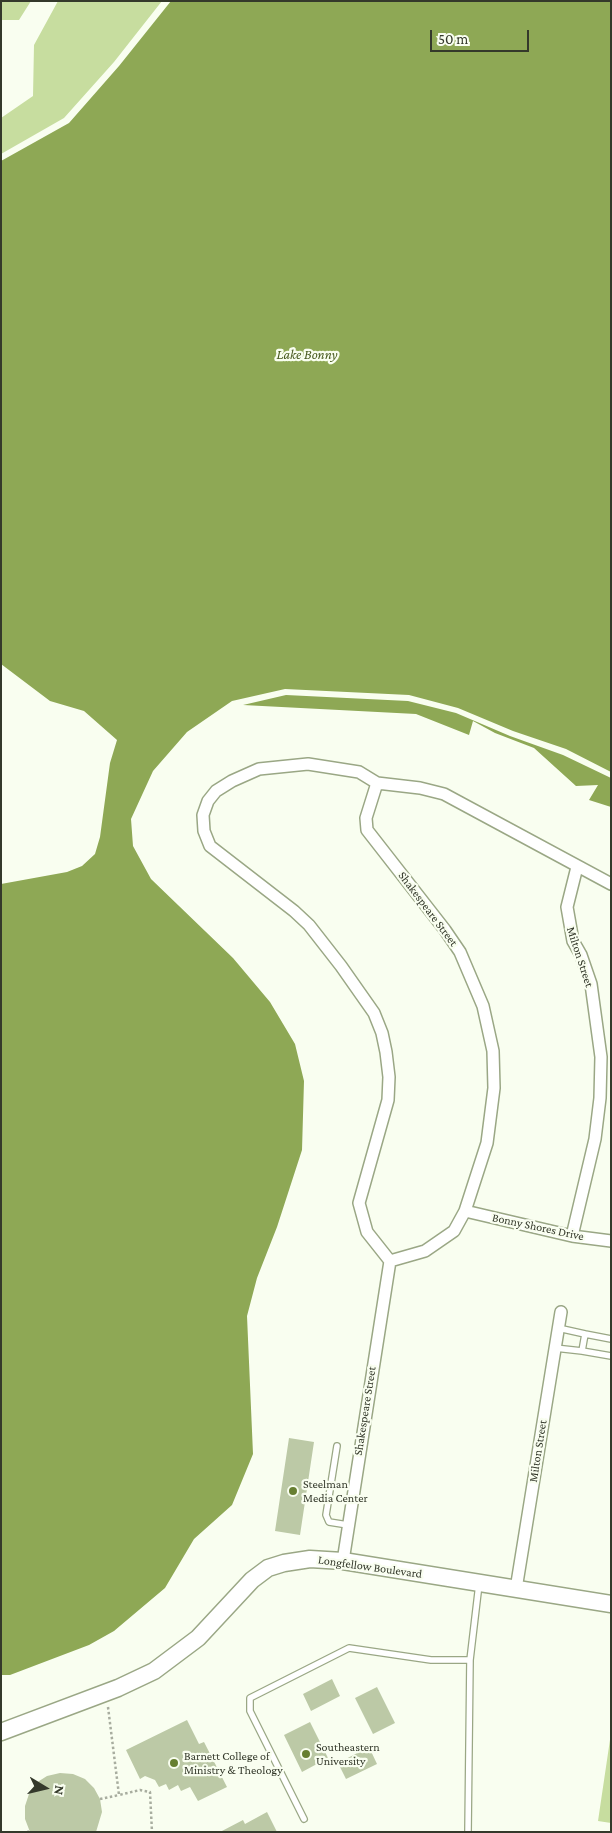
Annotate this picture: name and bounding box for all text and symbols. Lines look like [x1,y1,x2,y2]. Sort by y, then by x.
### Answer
scale bar [432,20,531,52]
text: 50 m [438,31,468,47]
water label: Lake Bonny [276,347,338,363]
street label: Shakespeare Street [395,869,461,949]
street label: Milton Street [563,925,597,989]
street label: Bonny Shores Drive [491,1210,585,1244]
street label: Shakespeare Street [351,1365,379,1457]
street label: Milton Street [526,1419,550,1483]
place label: Steelman Media Center [303,1477,368,1505]
marker: Steelman Media Center [287,1485,299,1497]
street label: Longfellow Boulevard [317,1553,423,1581]
place label: Southeastern University [316,1740,380,1768]
marker: Southeastern University [300,1748,312,1760]
place label: Barnett College of Ministry & Theology [184,1749,283,1777]
marker: Barnett College of Ministry & Theology [168,1757,180,1769]
north arrow [20,1763,70,1813]
text: N [51,1784,68,1796]

